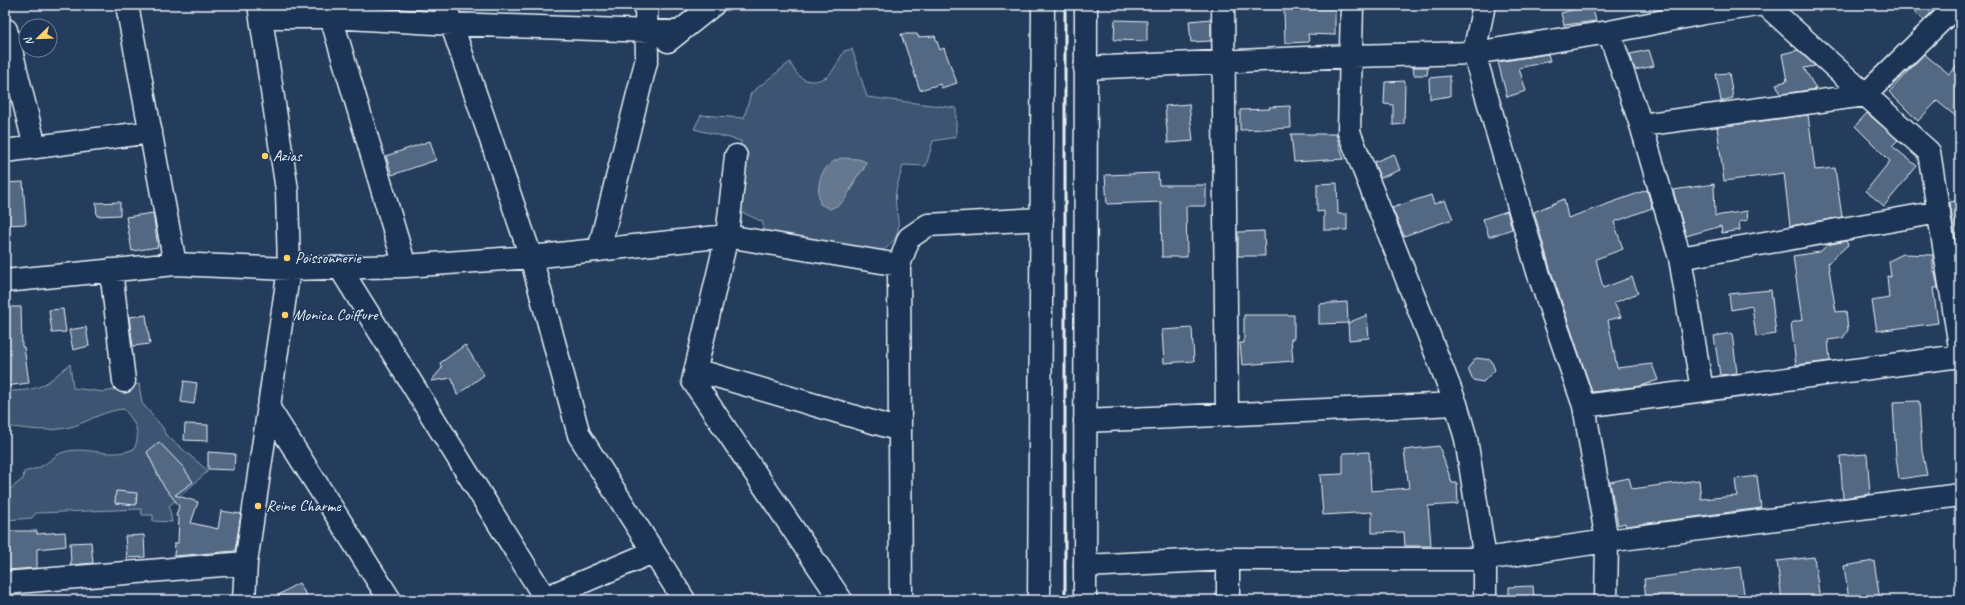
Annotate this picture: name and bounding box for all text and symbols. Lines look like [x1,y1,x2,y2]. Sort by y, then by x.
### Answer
north arrow [18,18,58,58]
text: N [20,34,37,48]
place label: Azias [273,146,303,166]
marker: Azias [260,151,270,161]
place label: Poissonnerie [295,248,362,268]
marker: Poissonnerie [282,253,292,263]
place label: Monica Coiffure [293,305,379,325]
marker: Monica Coiffure [280,310,290,320]
place label: Reine Charme [266,496,343,516]
marker: Reine Charme [253,501,263,511]

